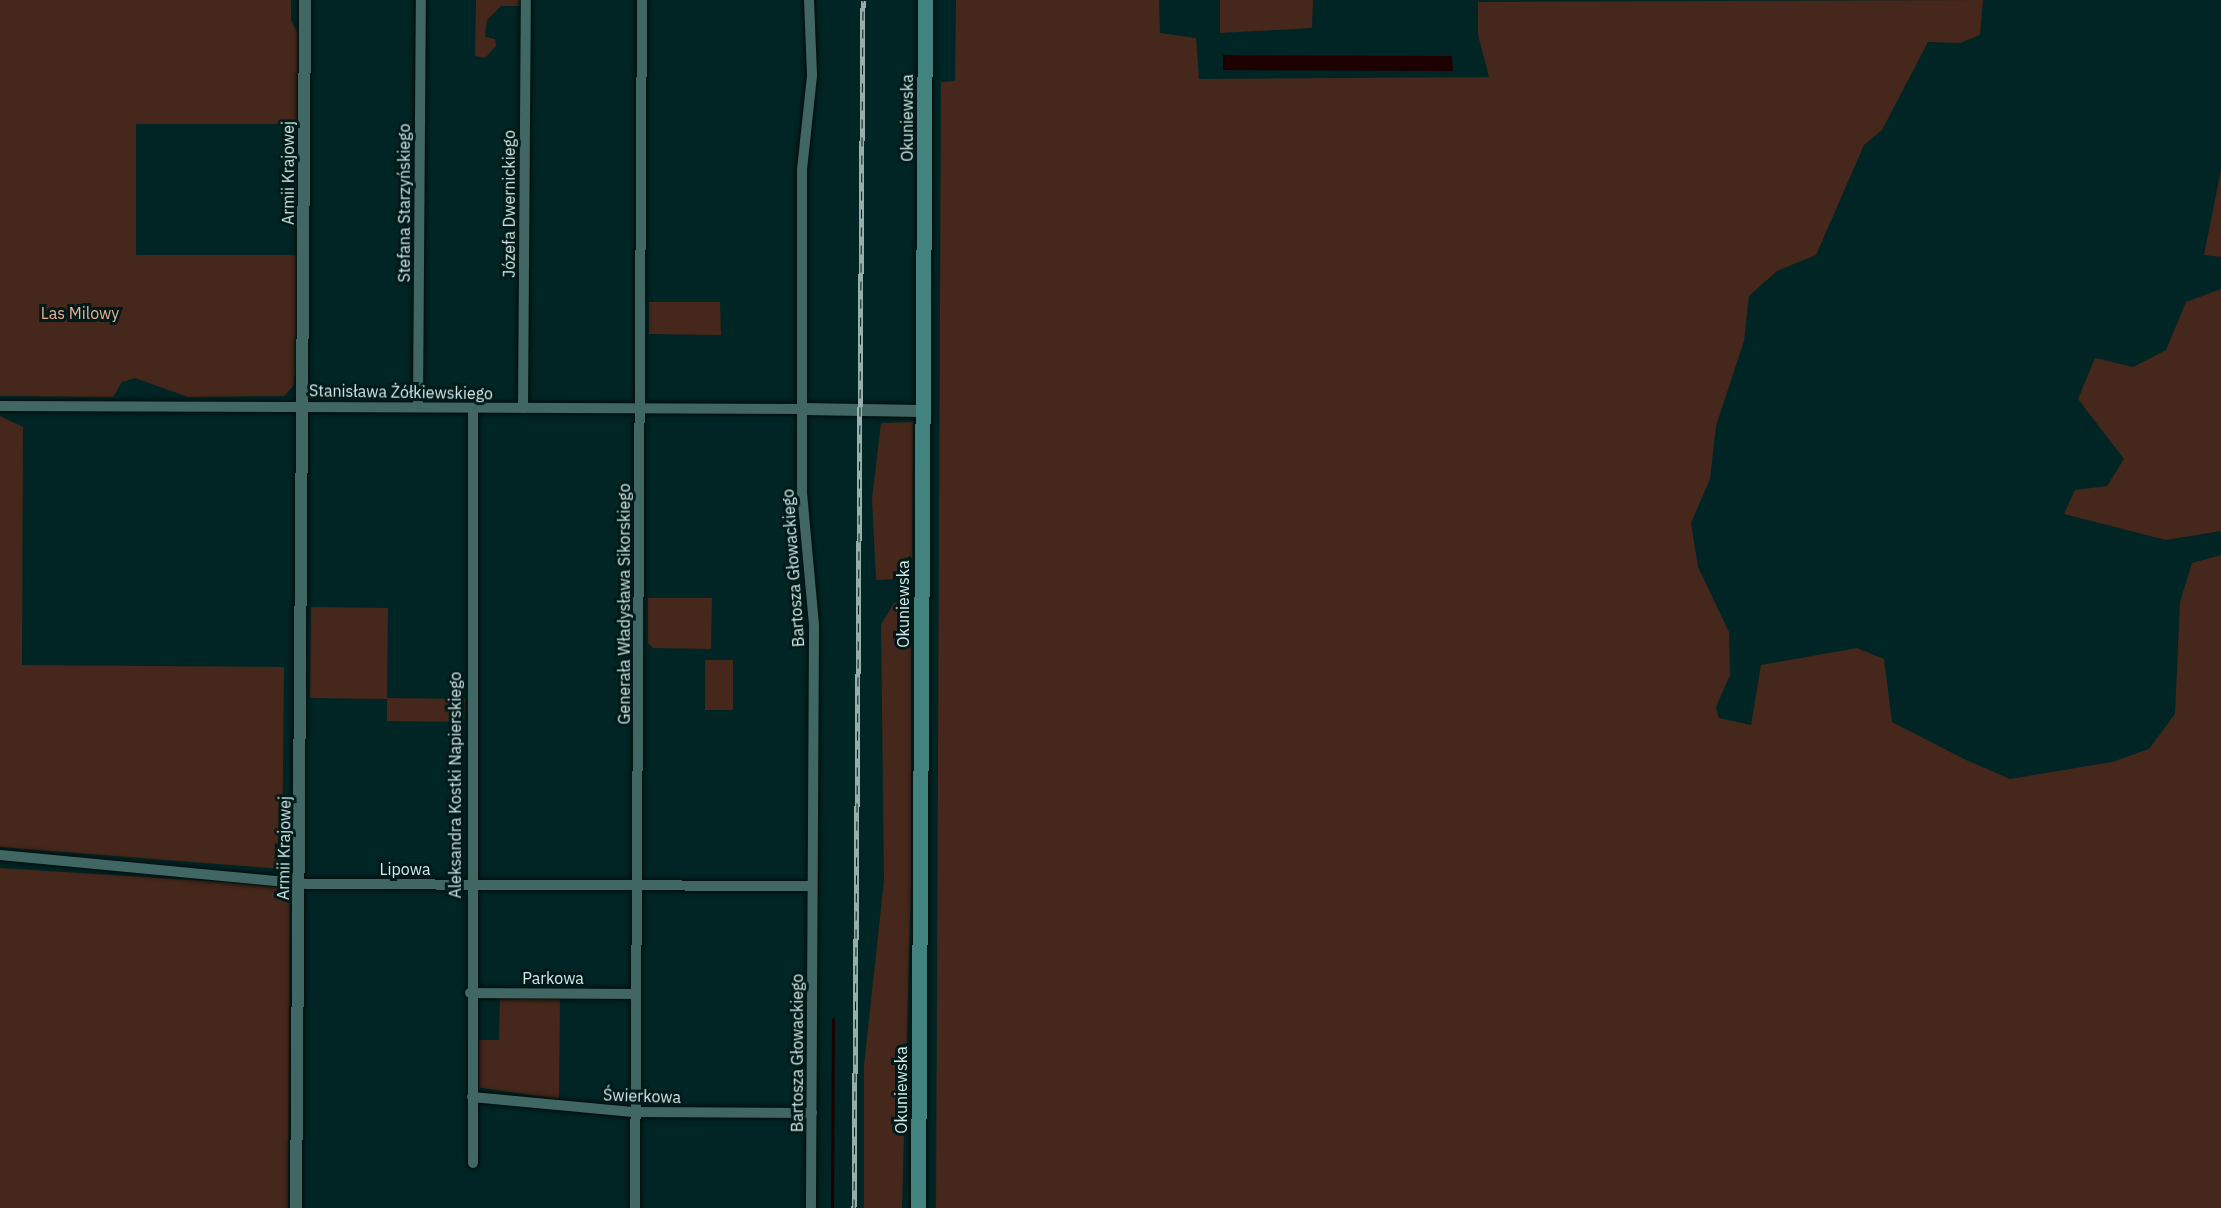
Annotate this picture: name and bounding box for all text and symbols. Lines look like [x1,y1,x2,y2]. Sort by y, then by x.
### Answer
street label: Okuniewska [897,74,917,162]
street label: Armii Krajowej [278,121,298,225]
street label: Stefana Starzyńskiego [394,124,414,282]
street label: Józefa Dwernickiego [499,130,519,278]
park label: Las Milowy [41,303,119,323]
street label: Stanisława Żółkiewskiego [309,381,493,403]
street label: Generała Władysława Sikorskiego [614,483,634,725]
street label: Bartosza Głowackiego [778,488,808,648]
street label: Okuniewska [893,560,913,648]
street label: Aleksandra Kostki Napierskiego [445,672,465,898]
street label: Armii Krajowej [273,796,295,900]
street label: Lipowa [380,859,430,879]
street label: Parkowa [522,968,584,988]
street label: Bartosza Głowackiego [787,974,807,1132]
street label: Okuniewska [891,1046,911,1134]
street label: Świerkowa [603,1085,681,1107]

